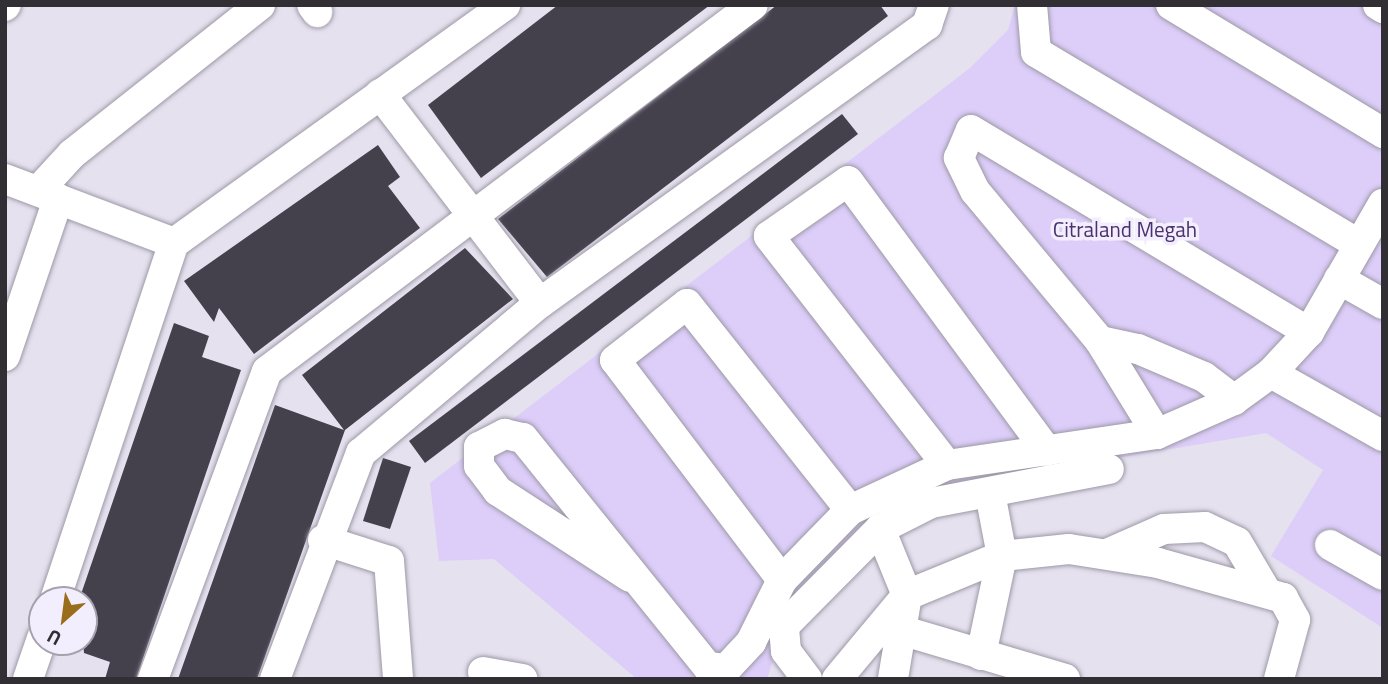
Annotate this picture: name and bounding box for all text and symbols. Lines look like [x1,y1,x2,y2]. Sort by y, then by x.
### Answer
park label: Citraland Megah [1053,216,1197,242]
north arrow [28,586,98,656]
text: U [42,622,66,654]

